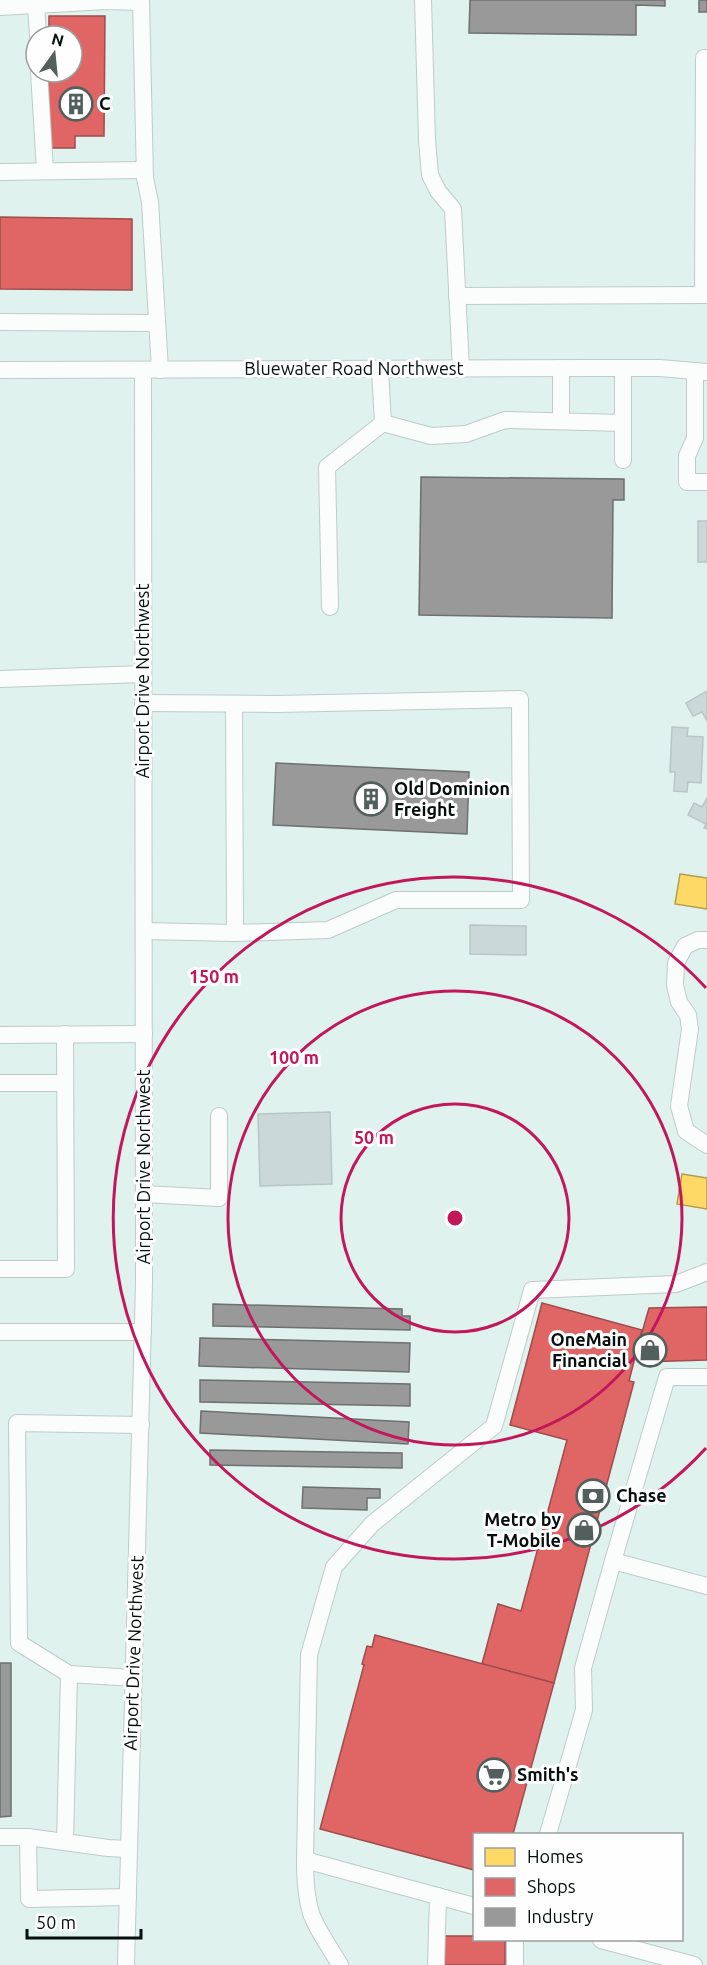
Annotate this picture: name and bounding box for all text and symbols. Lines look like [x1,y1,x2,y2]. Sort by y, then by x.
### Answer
north arrow [24,24,84,84]
text: N [50,29,66,50]
building icon: C [58,86,94,122]
place label: C [99,93,111,113]
street label: Bluewater Road Northwest [244,358,464,378]
street label: Airport Drive Northwest [132,584,152,778]
place label: Old Dominion Freight [394,778,510,819]
building icon: Old Dominion Freight [353,781,389,817]
text: 150 m [189,966,239,986]
text: 100 m [269,1047,319,1067]
street label: Airport Drive Northwest [133,1070,153,1264]
text: 50 m [354,1127,394,1147]
centre of rings [445,1208,465,1228]
place label: OneMain Financial [551,1329,628,1370]
shop icon: OneMain Financial [632,1332,668,1368]
bank icon: Chase [575,1478,611,1514]
place label: Chase [616,1485,667,1505]
place label: Metro by T-Mobile [484,1509,561,1550]
shop icon: Metro by T-Mobile [566,1512,602,1548]
street label: Airport Drive Northwest [120,1555,146,1751]
supermarket icon: Smith's [476,1757,512,1793]
place label: Smith's [517,1764,579,1784]
legend [473,1833,683,1941]
text: Homes [527,1846,584,1866]
text: Shops [527,1876,576,1896]
scale bar [27,1902,141,1940]
text: Industry [527,1906,594,1926]
text: 50 m [36,1912,76,1932]

